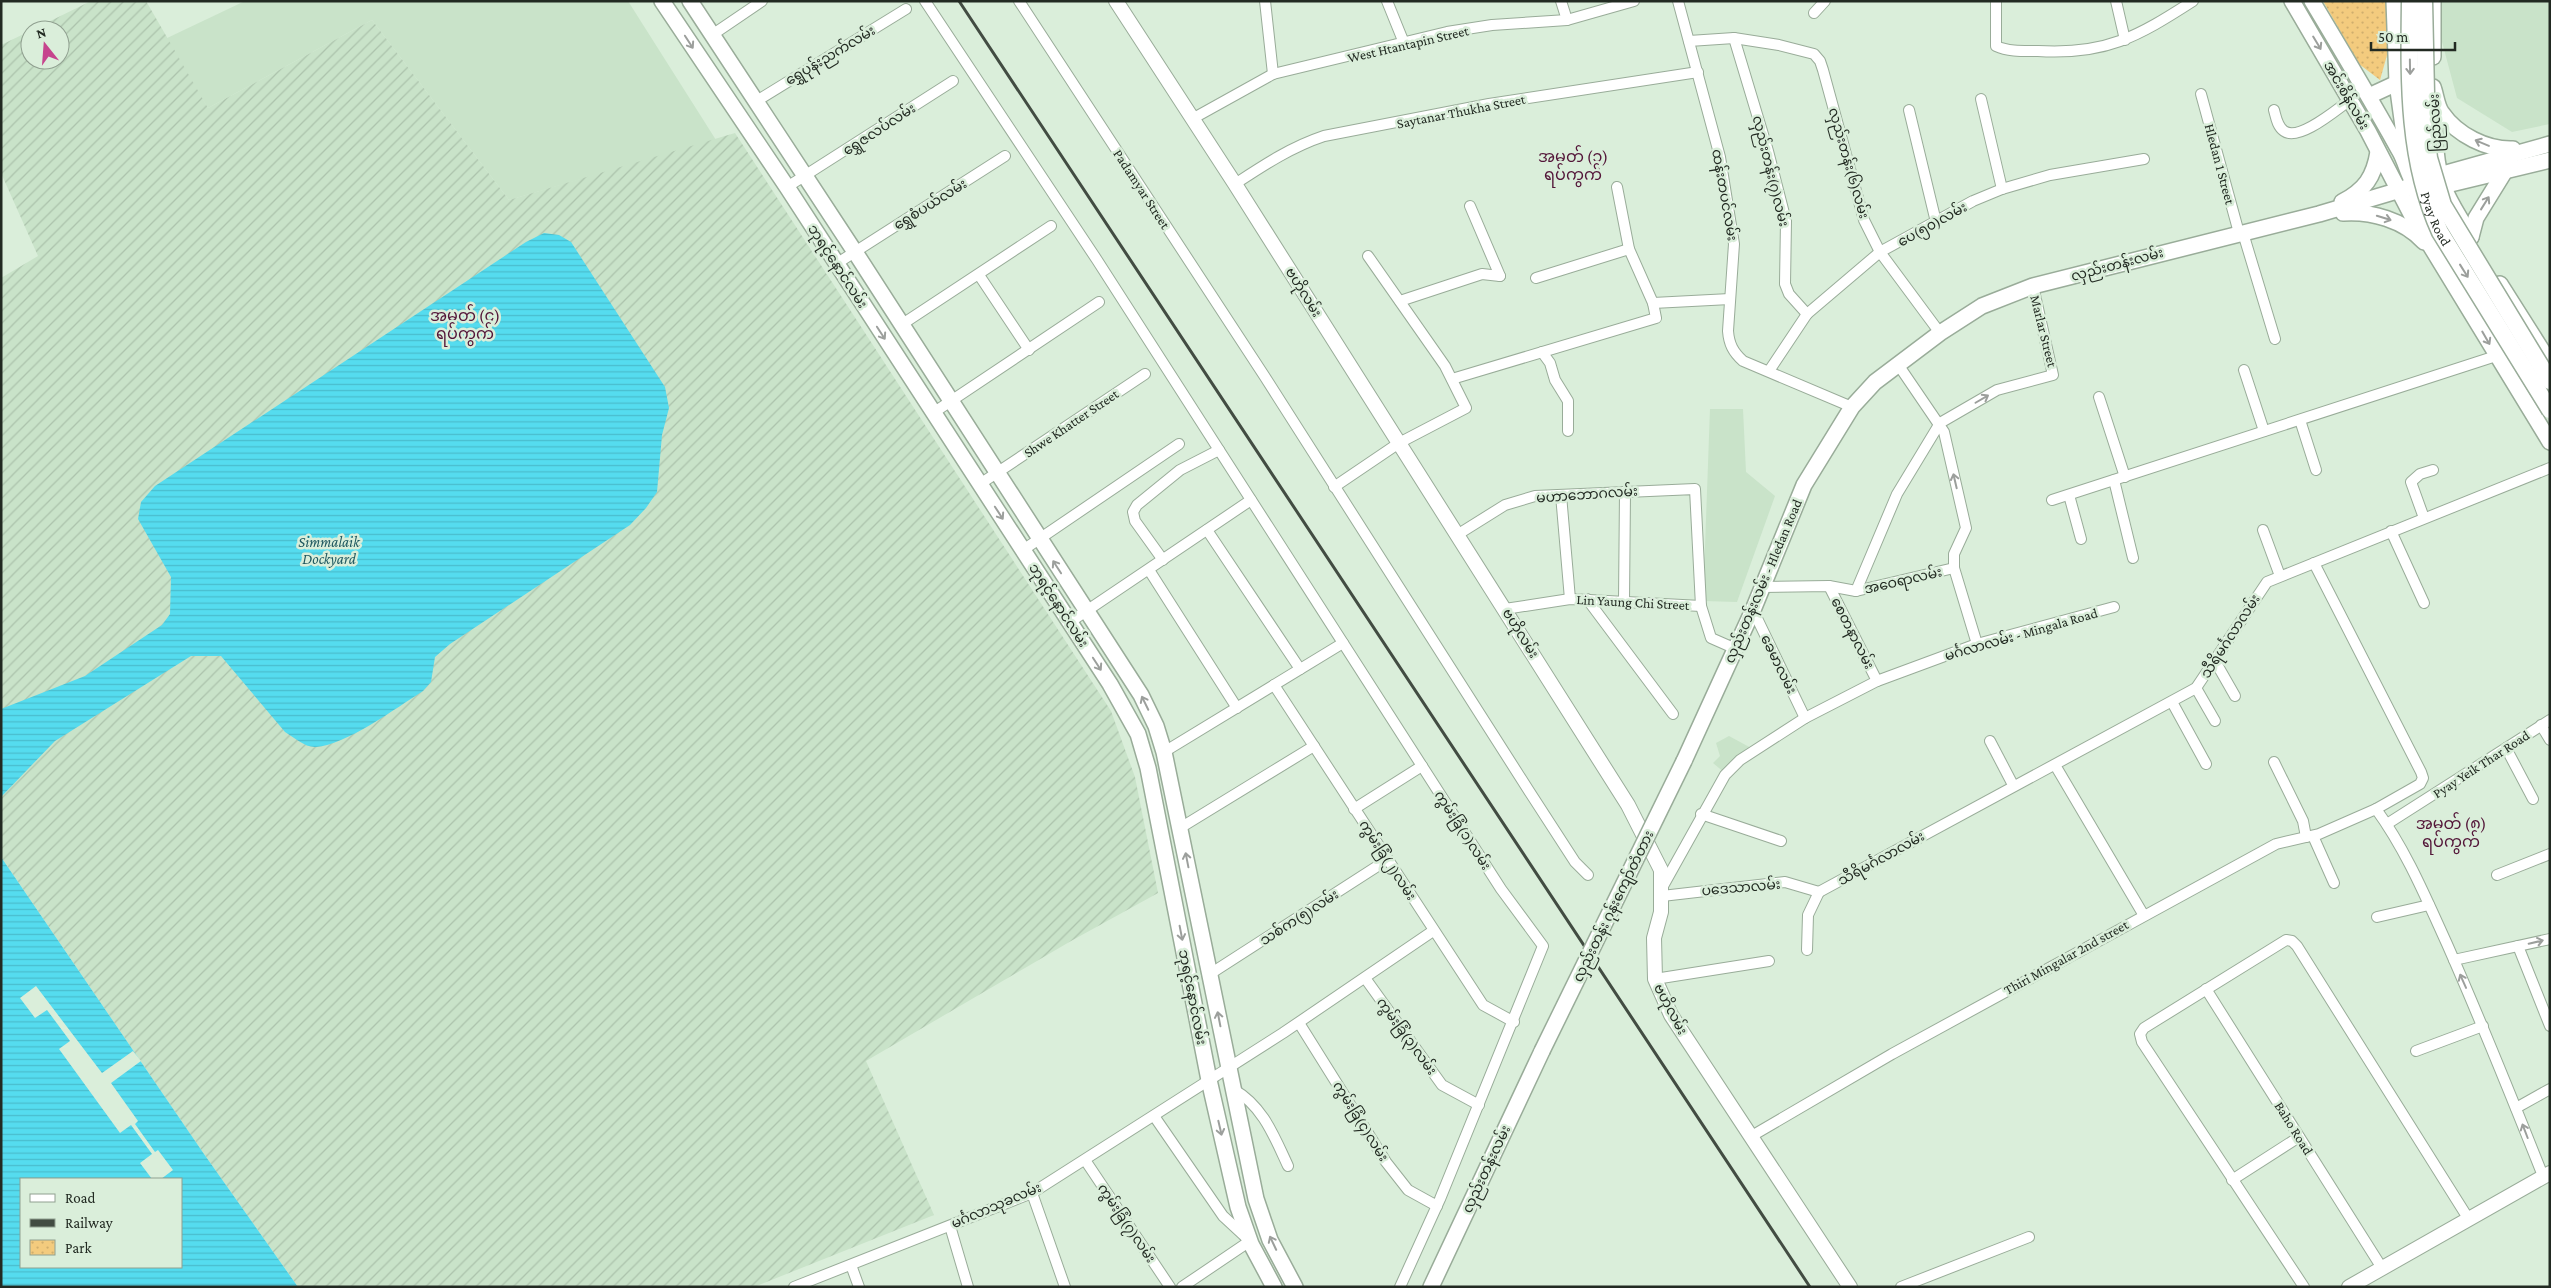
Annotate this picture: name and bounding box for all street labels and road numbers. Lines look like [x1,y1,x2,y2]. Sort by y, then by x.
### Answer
street label: ရွှေပုန်းညက်လမ်း [781,20,880,92]
street label: West Htantapin Street [1346,22,1471,66]
street label: အင်းစိန်လမ်း [2318,57,2375,134]
street label: Saytanar Thukha Street [1395,91,1527,131]
street label: ပြည်လမ်း [2423,93,2449,153]
street label: ရွှေဇလပ်လမ်း [839,98,920,162]
street label: လှည်းတန်း(၆)လမ်း [1822,105,1874,221]
street label: လှည်းတန်း(၇)လမ်း [1746,113,1794,229]
street label: Hledan 1 Street [2202,122,2239,207]
street label: Padamyar Street [1110,146,1174,232]
street label: ထန်းတပင်လမ်း [1705,147,1743,243]
street label: ရွှေစံပယ်လမ်း [889,174,972,236]
street label: Pyay Road [2418,190,2455,249]
street label: ပေ(၅၀)လမ်း [1894,197,1971,253]
street label: ဘုရင့်နောင်လမ်း [802,220,873,313]
street label: လှည်းတန်းလမ်း [2069,242,2166,288]
street label: ဗဟိုလမ်း [1279,263,1327,322]
street label: Marlar Street [2027,293,2061,369]
street label: Shwe Khatter Street [1021,385,1122,461]
street label: မဟာဘောဂလမ်း [1536,480,1638,506]
street label: လှည်းတန်းလမ်း - Hledan Road [1719,495,1809,667]
street label: ဘုရင့်နောင်လမ်း [1023,559,1094,652]
street label: အဝေရာလမ်း [1862,561,1944,601]
street label: သီရိမင်္ဂလာလမ်း [2195,590,2266,683]
street label: Lin Yaung Chi Street [1576,591,1690,613]
street label: စေတနာလမ်း [1825,594,1880,673]
street label: မင်္ဂလာလမ်း - Mingala Road [1942,602,2100,664]
street label: ဗဟိုလမ်း [1496,604,1544,663]
street label: ခေမာလမ်း [1758,631,1802,696]
street label: Pyay Yeik Thar Road [2430,726,2533,801]
street label: ကွမ်းခြံ(၁)လမ်း [1428,786,1496,875]
street label: ကွမ်းခြံ(၂)လမ်း [1353,816,1421,905]
street label: သီရိမင်္ဂလာလမ်း [1834,826,1929,892]
street label: လှည်းတန်း ဂုန်းကျော်တံတား [1568,827,1660,986]
street label: ပဒေသာလမ်း [1701,874,1781,898]
street label: သစ်က(၅)လမ်း [1256,884,1343,952]
street label: Thiri Mingalar 2nd street [2001,916,2131,998]
street label: ဘုရင့်နောင်လမ်း [1172,948,1212,1047]
street label: ဗဟိုလမ်း [1647,980,1693,1039]
street label: ကွမ်းခြံ(၃)လမ်း [1370,993,1442,1080]
street label: ကွမ်းခြံ(၄)လမ်း [1327,1077,1394,1166]
street label: Baho Road [2271,1098,2317,1158]
street label: လှည်းတန်းလမ်း [1457,1122,1517,1217]
street label: မင်္ဂလာသုခလမ်း [948,1177,1045,1235]
street label: ကွမ်းခြံ(၇)လမ်း [1091,1179,1161,1268]

